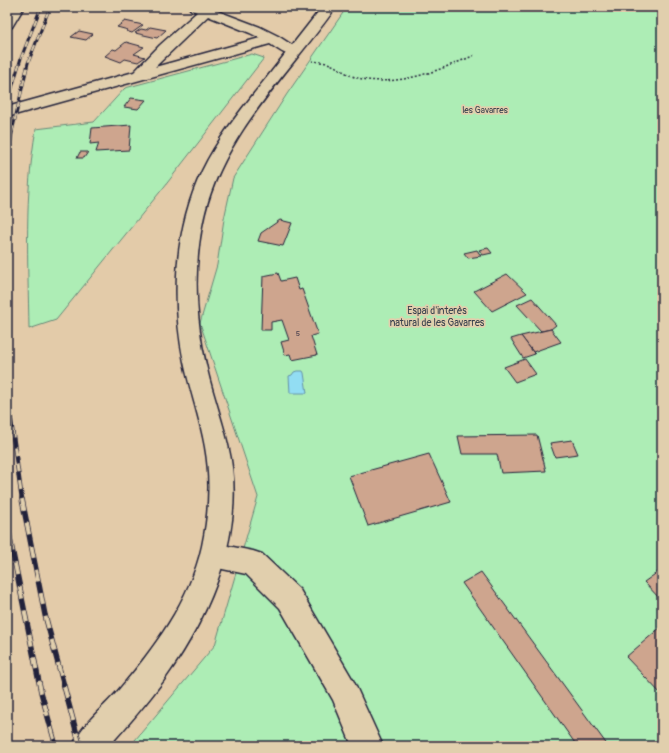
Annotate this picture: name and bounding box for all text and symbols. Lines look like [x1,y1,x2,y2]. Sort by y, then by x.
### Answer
park label: les Gavarres [462,105,508,116]
park label: Espai d'interès natural de les Gavarres [390,305,485,329]
house number: 5 [296,329,300,338]

